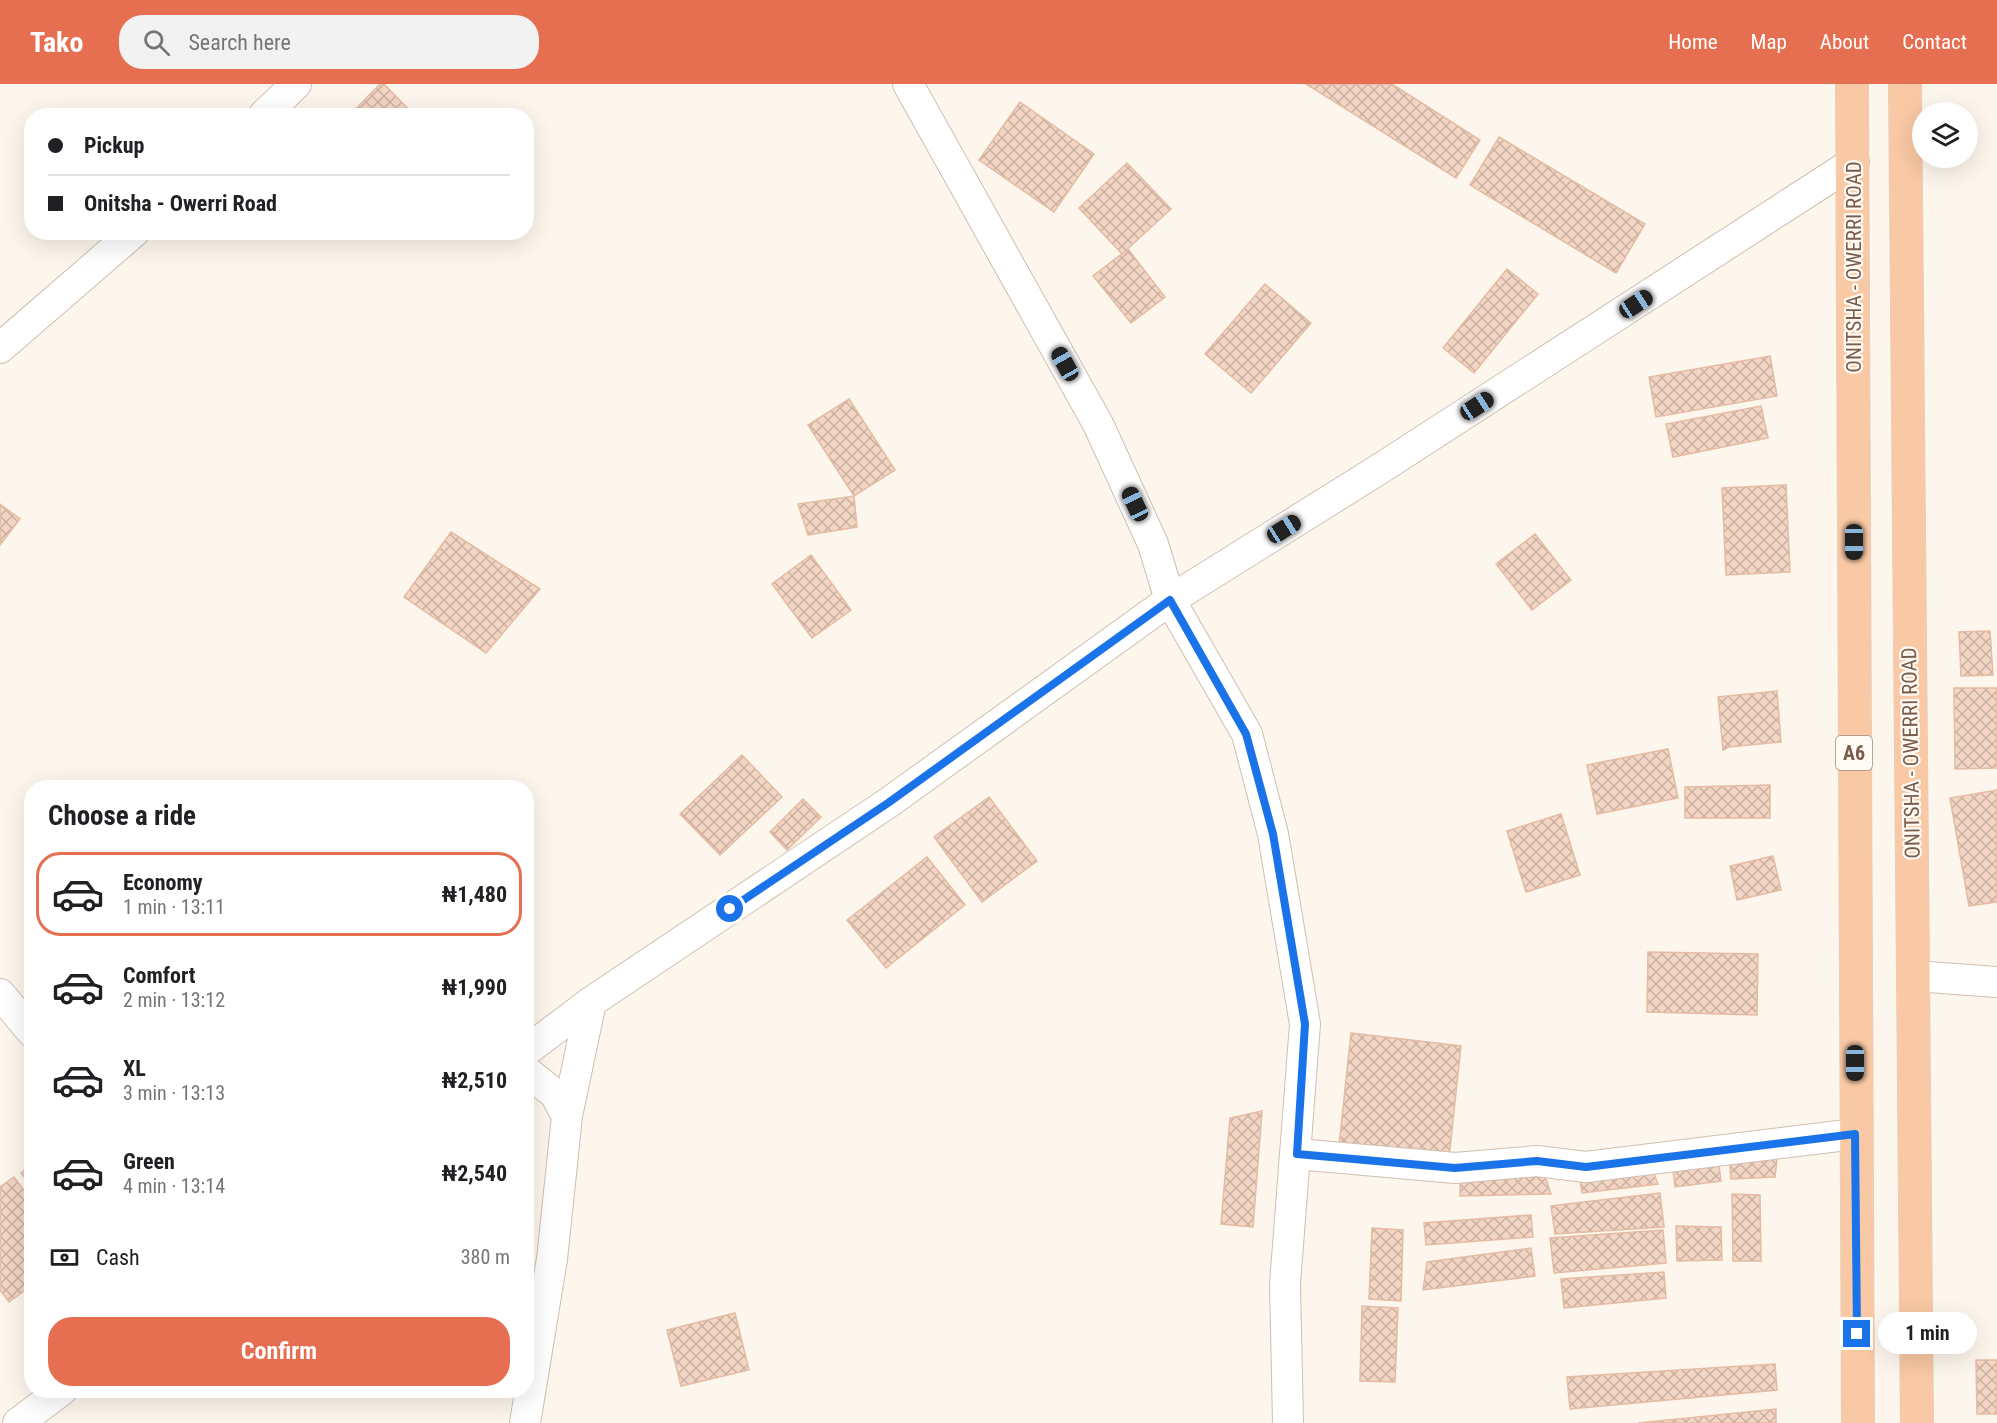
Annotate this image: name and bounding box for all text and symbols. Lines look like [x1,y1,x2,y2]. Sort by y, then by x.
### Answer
search box [119,15,539,69]
text: Tako [30,26,83,59]
icon: search [140,26,173,59]
text: Search here [188,30,291,55]
text: Home [1668,30,1718,54]
text: Map [1751,30,1787,54]
text: About [1820,30,1869,54]
text: Contact [1902,30,1967,54]
map controls [1912,102,1978,168]
button: layers [1912,102,1978,168]
text: Pickup [84,133,144,158]
street label: ONITSHA - OWERRI ROAD [1842,161,1866,373]
text: Onitsha - Owerri Road [84,191,277,216]
car [1616,287,1656,321]
car [1048,344,1082,384]
car [1457,389,1497,423]
car [1119,484,1151,524]
car [1264,512,1304,546]
car [1845,524,1863,560]
street label: ONITSHA - OWERRI ROAD [1897,647,1925,859]
road number: A6 [1836,736,1872,770]
text: Choose a ride [48,800,196,832]
icon: car [51,867,105,921]
text: Economy [123,870,203,895]
text: ₦1,480 [441,882,507,907]
text: 1 min · 13:11 [123,895,225,919]
route start [716,895,743,922]
icon: car [51,960,105,1014]
text: Comfort [123,963,196,988]
text: ₦1,990 [441,975,507,1000]
text: 2 min · 13:12 [123,988,225,1012]
car [1846,1045,1864,1081]
icon: car [51,1053,105,1107]
text: XL [123,1056,146,1081]
text: ₦2,510 [441,1068,507,1093]
text: 3 min · 13:13 [123,1081,225,1105]
icon: car [51,1146,105,1200]
text: Green [123,1149,175,1174]
text: ₦2,540 [441,1161,507,1186]
text: 4 min · 13:14 [123,1174,225,1198]
icon: cash [48,1241,81,1274]
text: Cash [96,1245,140,1270]
text: 380 m [461,1245,510,1269]
callout: 1 min [1878,1313,1977,1355]
button: Confirm [48,1317,510,1386]
route end [1843,1320,1870,1347]
text: 1 min [1905,1321,1950,1345]

